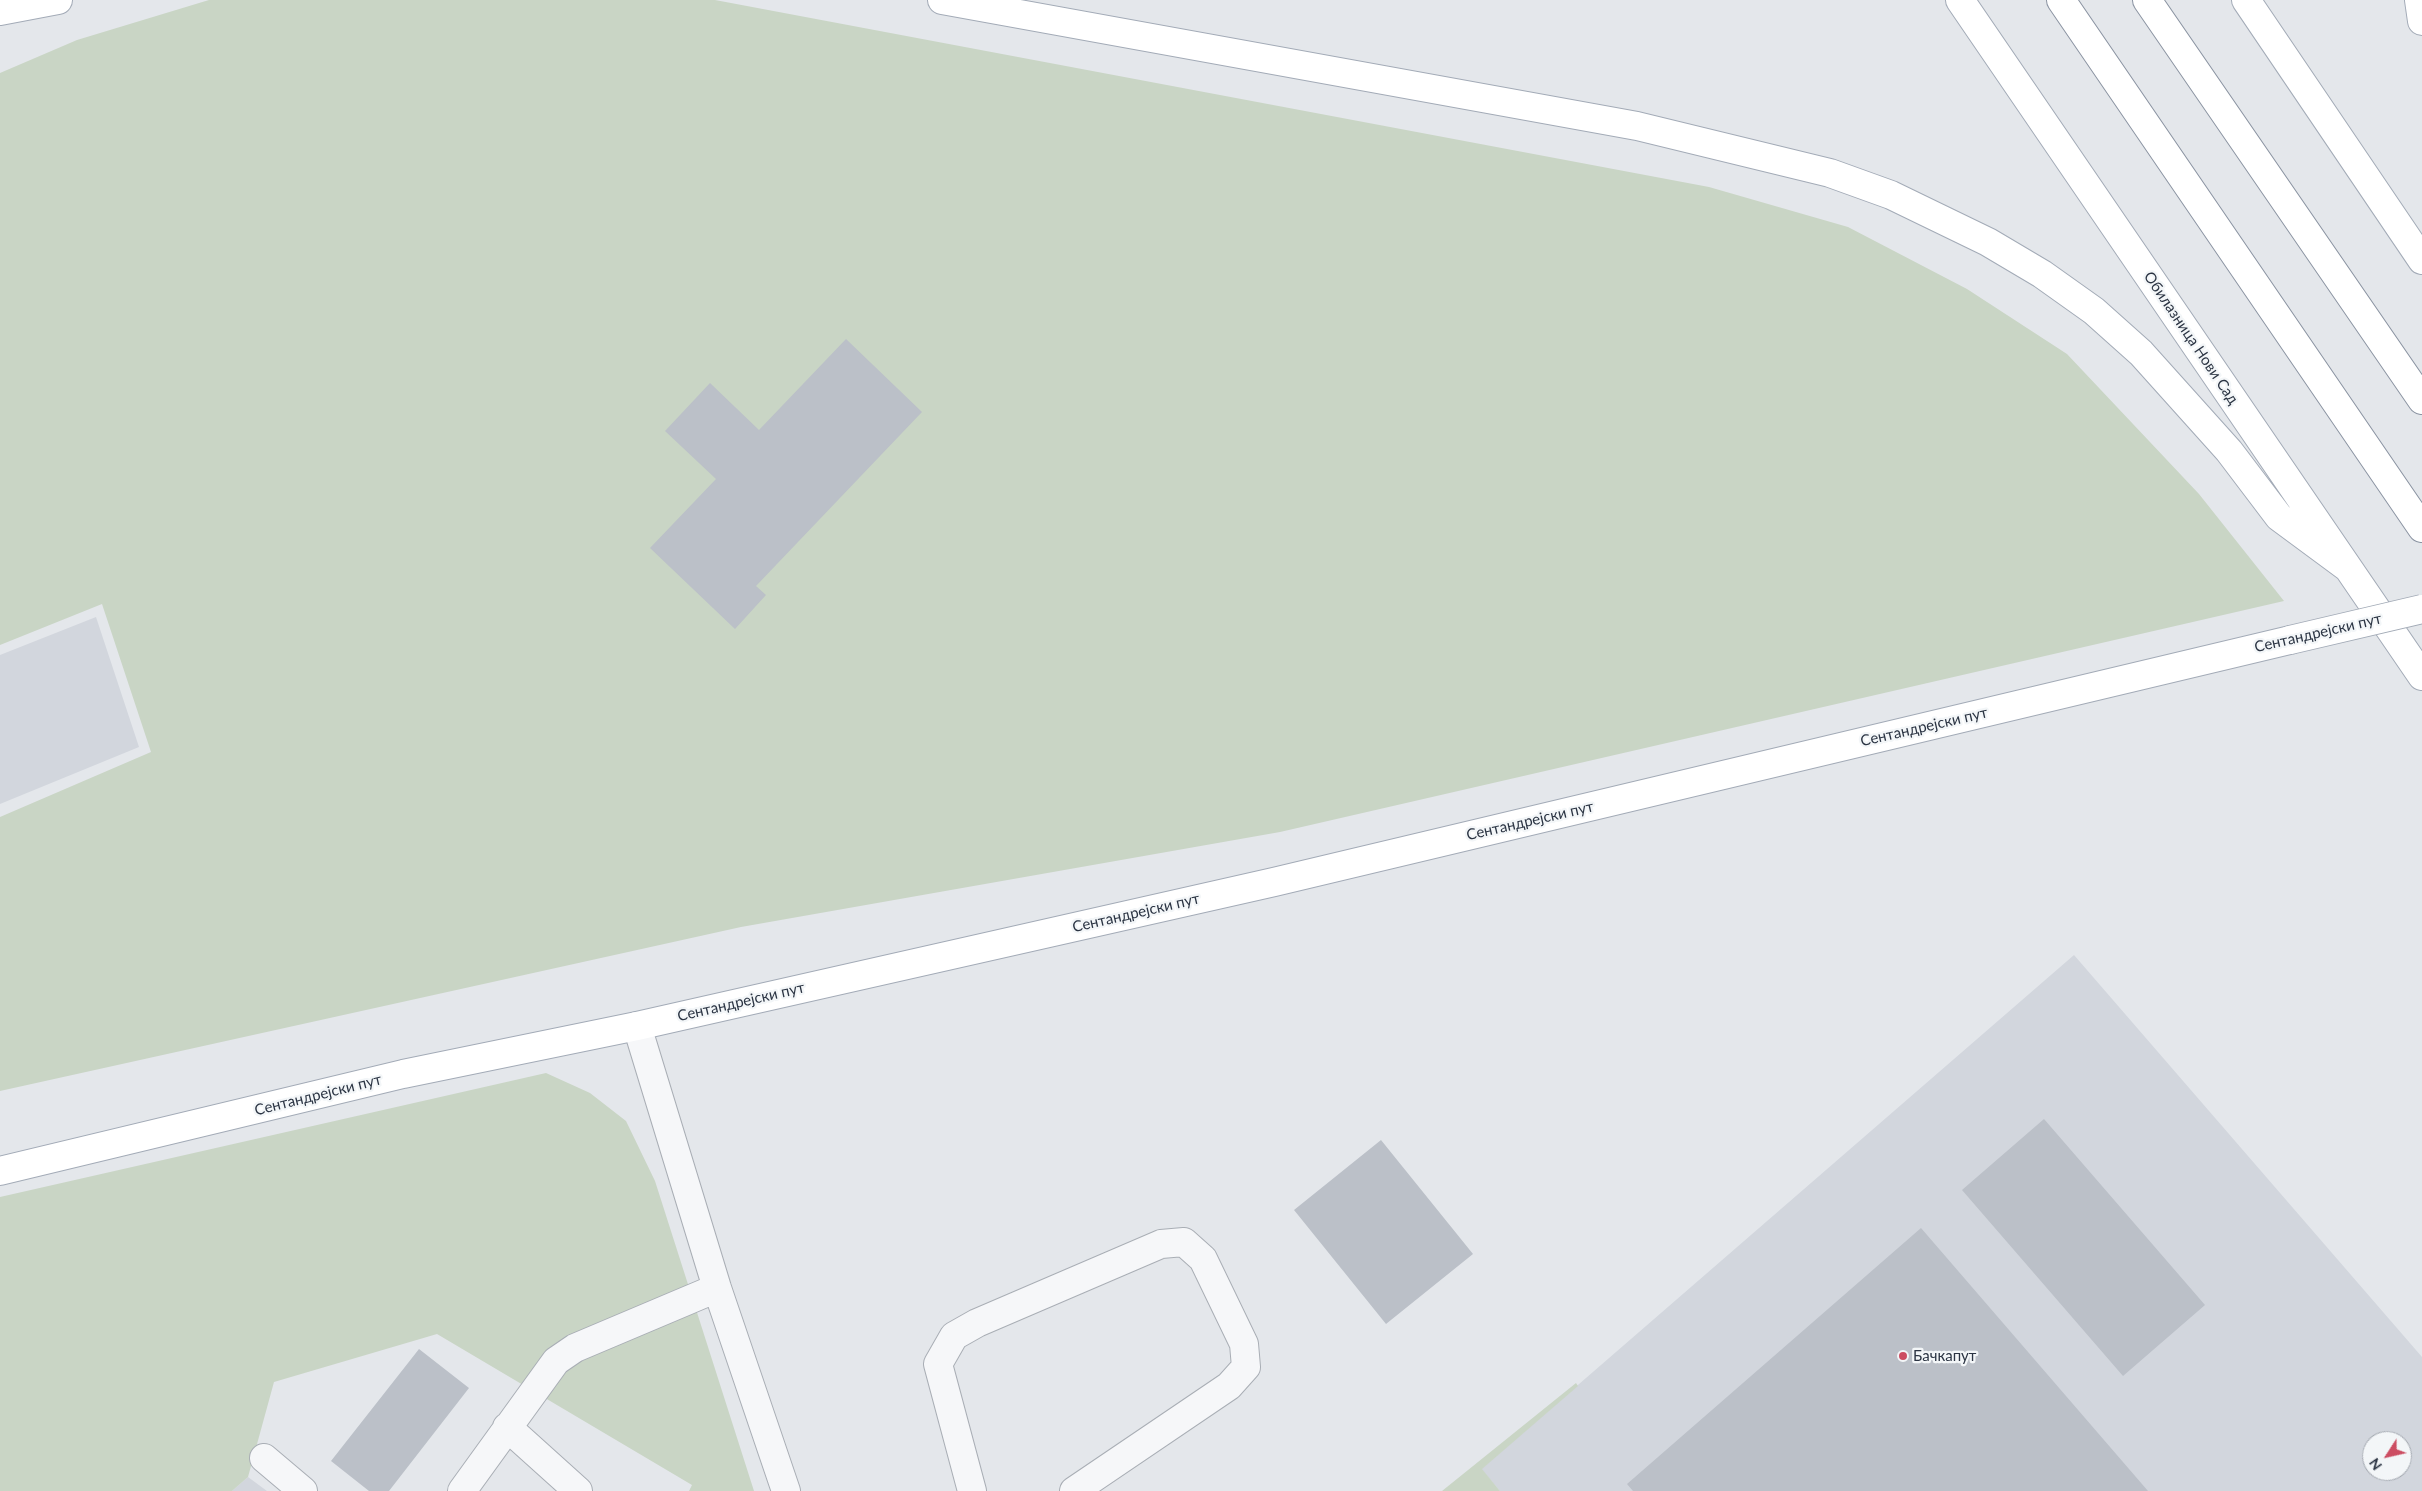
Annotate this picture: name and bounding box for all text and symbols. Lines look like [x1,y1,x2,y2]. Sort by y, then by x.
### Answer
street label: Обилазница Нови Сад [2140,268,2242,408]
street label: Сентандрејски пут [2253,610,2383,656]
street label: Сентандрејски пут [1859,704,1989,750]
street label: Сентандрејски пут [1465,798,1595,844]
street label: Сентандрејски пут [1071,890,1201,936]
street label: Сентандрејски пут [676,979,806,1025]
street label: Сентандрејски пут [253,1071,383,1119]
place label: Бачкапут [1913,1347,1976,1365]
marker: Бачкапут [1897,1350,1909,1362]
north arrow [2362,1431,2412,1481]
text: N [2365,1455,2385,1474]

